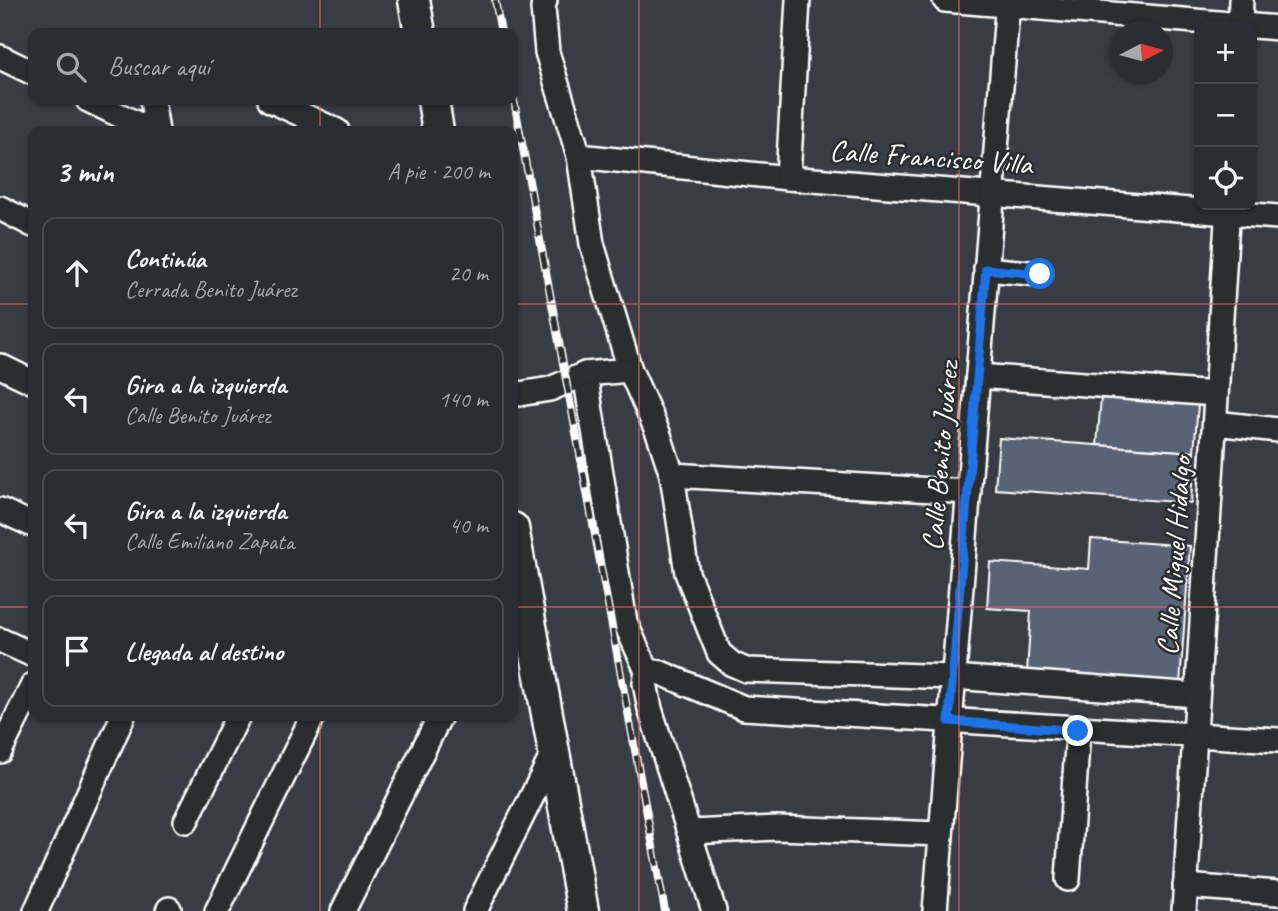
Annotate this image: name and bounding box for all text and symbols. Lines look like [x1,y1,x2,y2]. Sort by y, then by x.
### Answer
north arrow [1110,21,1173,84]
map controls [1194,21,1257,210]
button: + [1194,21,1257,84]
search box [28,28,518,105]
icon: search [52,48,90,86]
text: Buscar aquí [108,50,210,83]
button: − [1194,84,1257,147]
street label: Calle Francisco Villa [828,131,1036,183]
button: locate [1194,147,1257,210]
text: 3 min [56,153,113,191]
text: A pie · 200 m [387,157,490,186]
text: Continúa [125,242,206,275]
icon: ahead [58,254,96,292]
route start [1024,258,1055,289]
text: 20 m [449,259,488,288]
text: Cerrada Benito Juárez [125,275,297,304]
street label: Calle Benito Juárez [913,357,967,552]
text: Gira a la izquierda [125,368,286,401]
icon: left [58,380,96,418]
text: 140 m [439,385,488,414]
text: Calle Benito Juárez [125,401,271,430]
street label: Calle Miguel Hidalgo [1148,452,1200,657]
text: Gira a la izquierda [125,494,286,527]
icon: left [58,506,96,544]
text: 40 m [449,511,488,540]
text: Calle Emiliano Zapata [125,527,294,556]
icon: arrive [58,632,96,670]
text: Llegada al destino [125,635,283,668]
route end [1062,715,1093,746]

